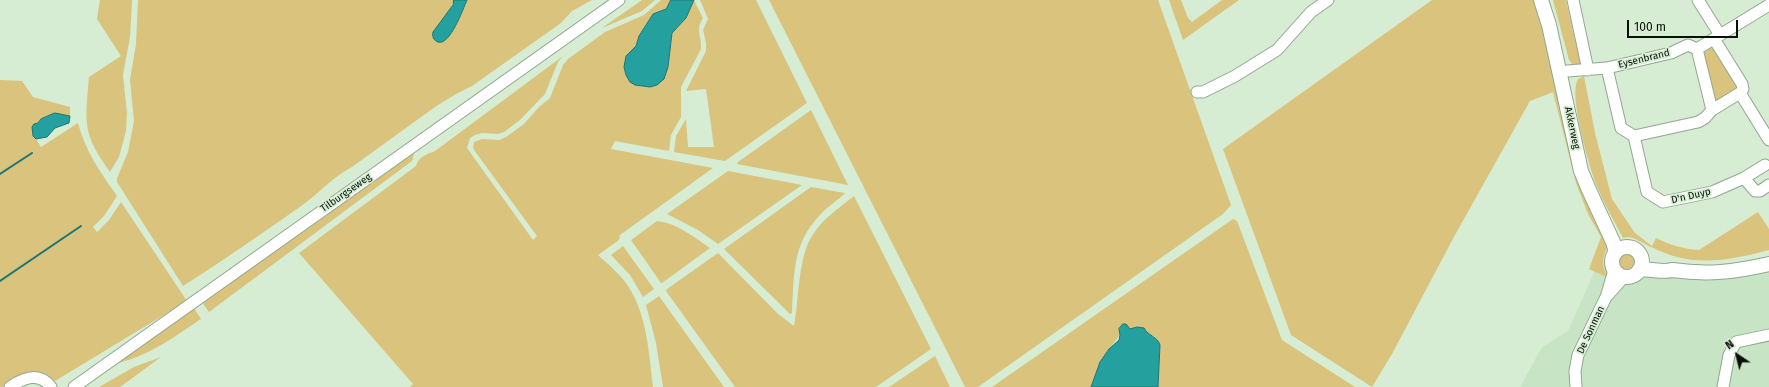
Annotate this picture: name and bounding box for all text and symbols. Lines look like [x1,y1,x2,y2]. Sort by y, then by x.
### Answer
scale bar [1629,12,1740,38]
text: 100 m [1634,20,1666,34]
street label: Eysenbrand [1617,47,1671,71]
street label: Akkerweg [1562,106,1582,150]
street label: Tilburgseweg [318,171,374,215]
street label: D'n Duyp [1670,186,1712,206]
street label: De Sonman [1575,304,1607,356]
north arrow [1717,335,1757,375]
text: N [1723,337,1737,352]

